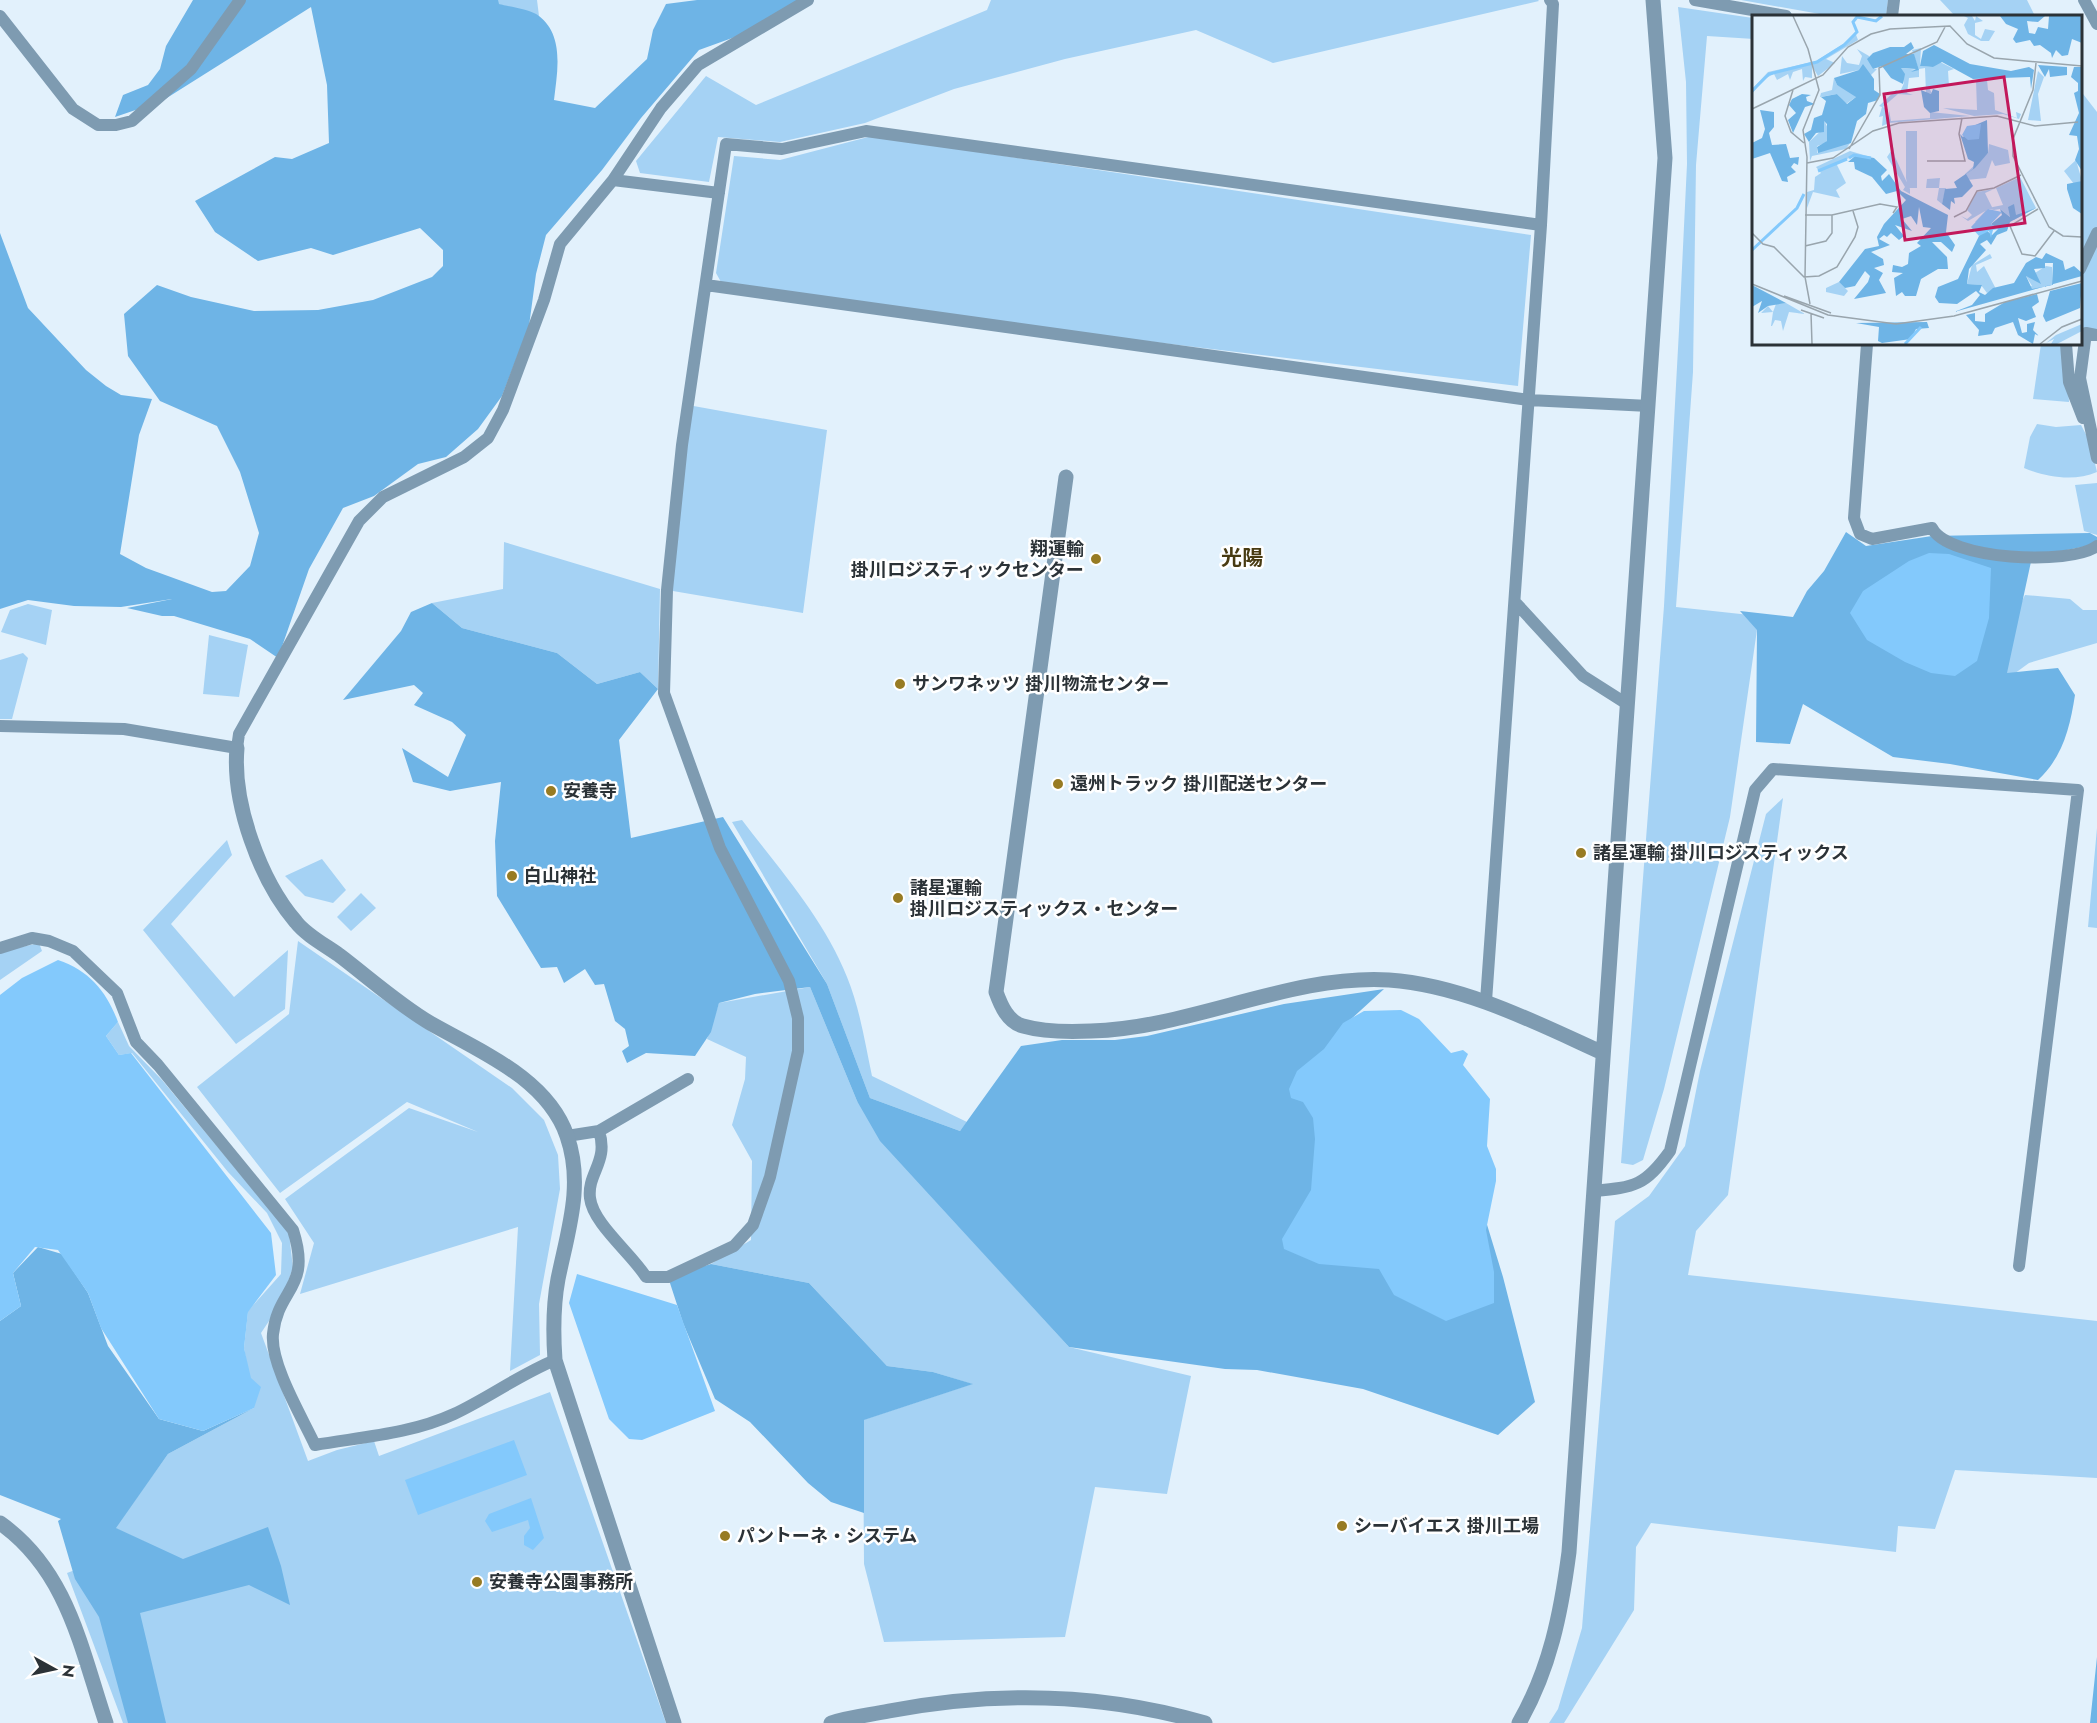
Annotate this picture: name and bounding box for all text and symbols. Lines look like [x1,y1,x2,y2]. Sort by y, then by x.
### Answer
inset map [1752,15,2082,345]
place label: 翔運輸 掛川ロジスティックセンター [851,536,1084,583]
district label: 光陽 [1221,543,1263,573]
marker: 翔運輸 掛川ロジスティックセンター [1089,552,1103,566]
place label: サンワネッツ 掛川物流センター [912,671,1169,697]
marker: サンワネッツ 掛川物流センター [893,677,907,691]
place label: 遠州トラック 掛川配送センター [1070,771,1327,797]
marker: 遠州トラック 掛川配送センター [1051,777,1065,791]
place label: 安養寺 [563,778,617,804]
marker: 安養寺 [544,784,558,798]
place label: 諸星運輸 掛川ロジスティックス [1593,840,1849,866]
marker: 諸星運輸 掛川ロジスティックス [1574,846,1588,860]
place label: 白山神社 [524,863,596,889]
marker: 白山神社 [505,869,519,883]
place label: 諸星運輸 掛川ロジスティックス・センター [910,875,1178,922]
marker: 諸星運輸 掛川ロジスティックス・センター [891,891,905,905]
place label: シーバイエス 掛川工場 [1354,1513,1539,1539]
marker: シーバイエス 掛川工場 [1335,1519,1349,1533]
place label: パントーネ・システム [737,1523,917,1549]
marker: パントーネ・システム [718,1529,732,1543]
place label: 安養寺公園事務所 [489,1569,633,1595]
marker: 安養寺公園事務所 [470,1575,484,1589]
north arrow [24,1639,84,1699]
text: N [56,1663,81,1679]

